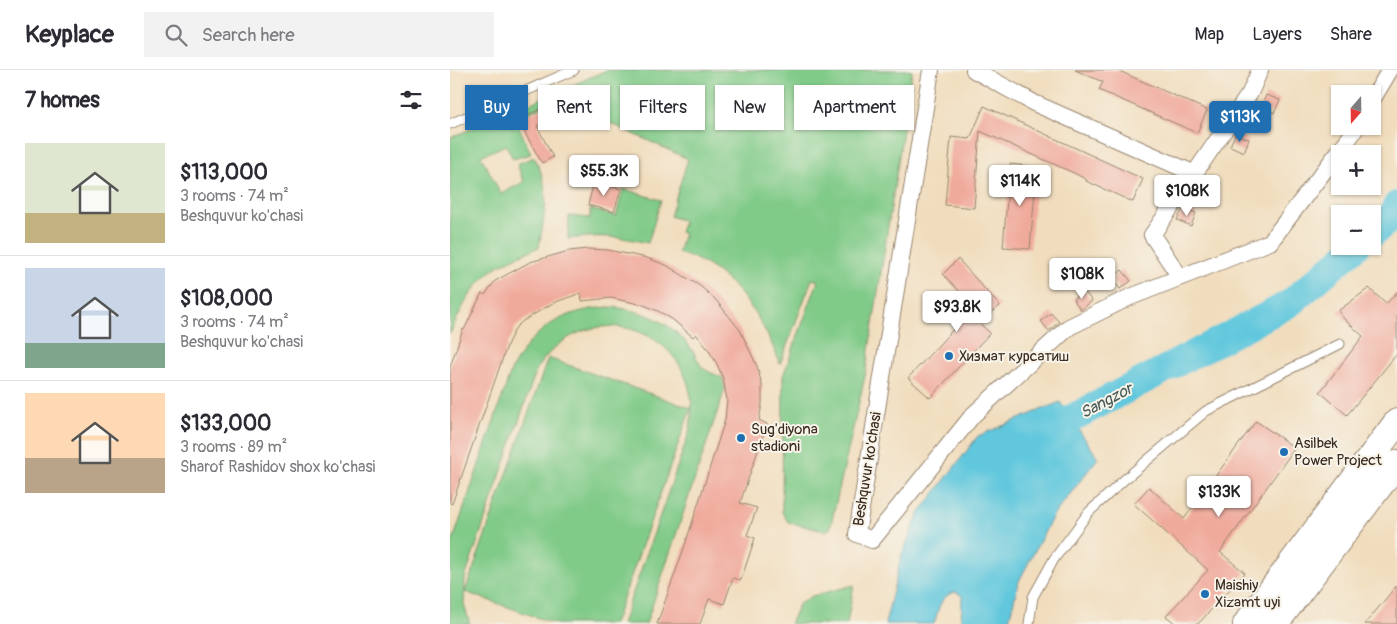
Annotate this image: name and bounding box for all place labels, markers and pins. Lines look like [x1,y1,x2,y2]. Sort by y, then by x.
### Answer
pin: $113K [1205,100,1275,143]
pin: $55.3K [563,154,645,197]
pin: $114K [985,164,1055,207]
pin: $108K [1152,174,1222,217]
pin: $108K [1047,258,1117,300]
pin: $93.8K [916,290,998,333]
place label: Хизмат курсатиш [959,347,1069,366]
marker: Хизмат курсатиш [943,350,955,362]
place label: Sug'diyona stadioni [751,420,818,456]
marker: Sug'diyona stadioni [735,432,747,444]
place label: Asilbek Power Project [1294,434,1383,470]
marker: Asilbek Power Project [1278,446,1290,458]
pin: $133K [1184,476,1254,518]
place label: Maishiy Xizamt uyi [1215,576,1281,612]
marker: Maishiy Xizamt uyi [1199,588,1211,600]

